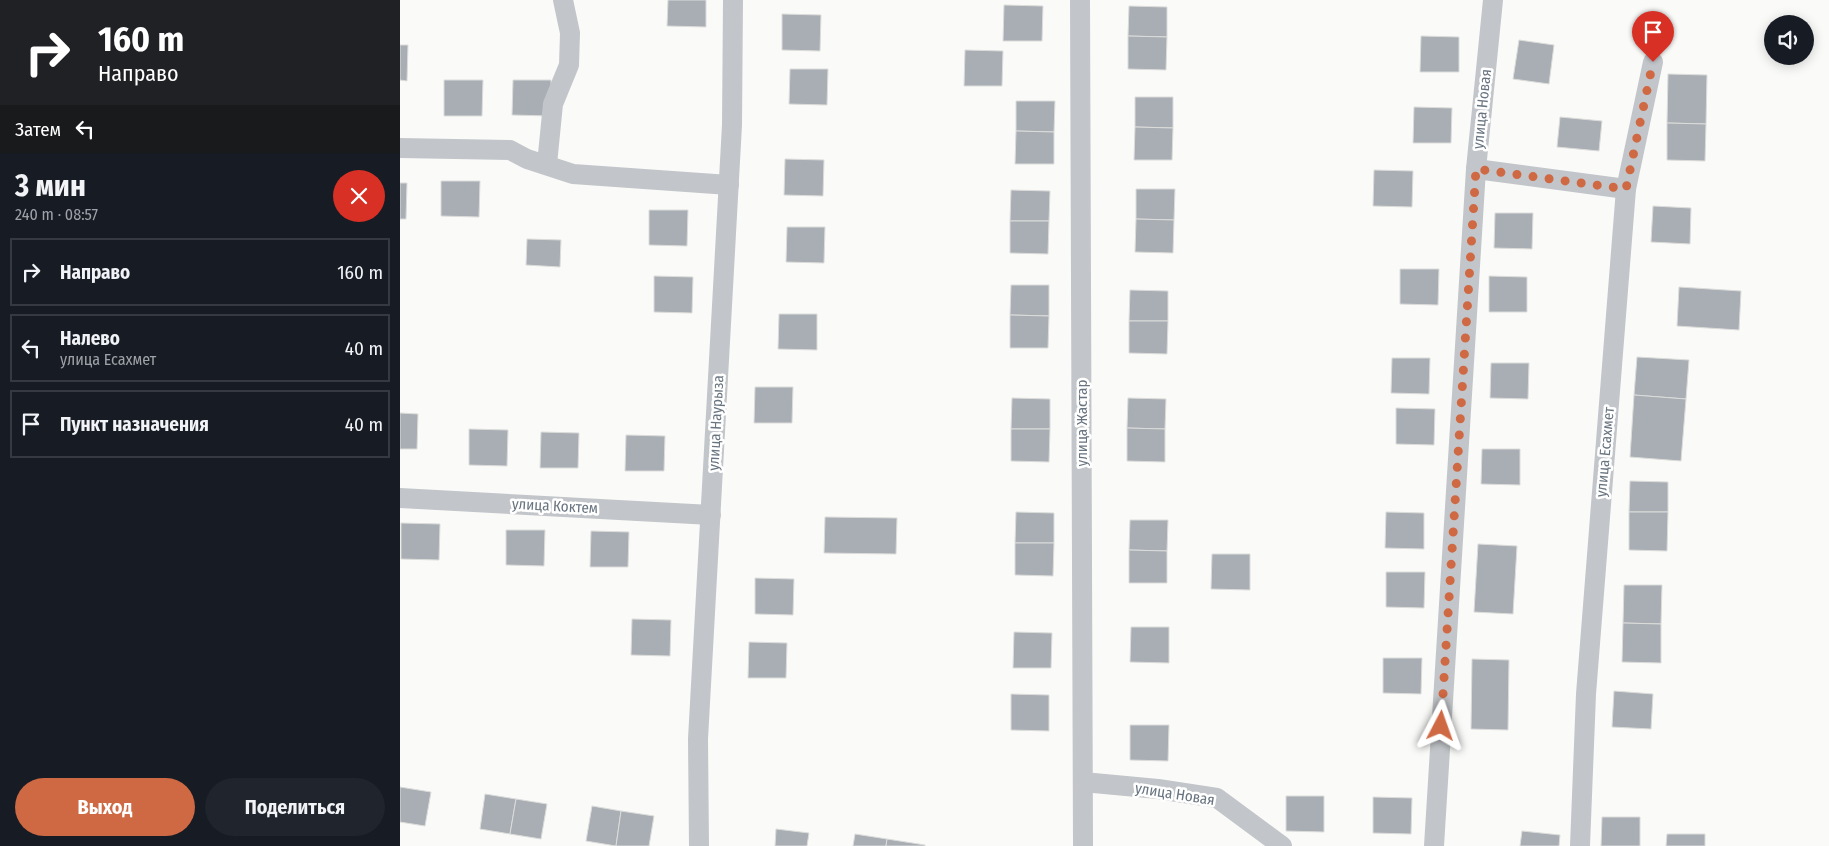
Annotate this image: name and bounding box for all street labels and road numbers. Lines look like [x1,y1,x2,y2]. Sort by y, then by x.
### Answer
street label: улица Новая [1469,68,1495,150]
street label: улица Наурыза [705,375,727,471]
street label: улица Жастар [1073,380,1091,466]
street label: улица Есахмет [1592,405,1618,498]
street label: улица Коктем [512,495,598,517]
street label: улица Новая [1134,779,1216,809]

